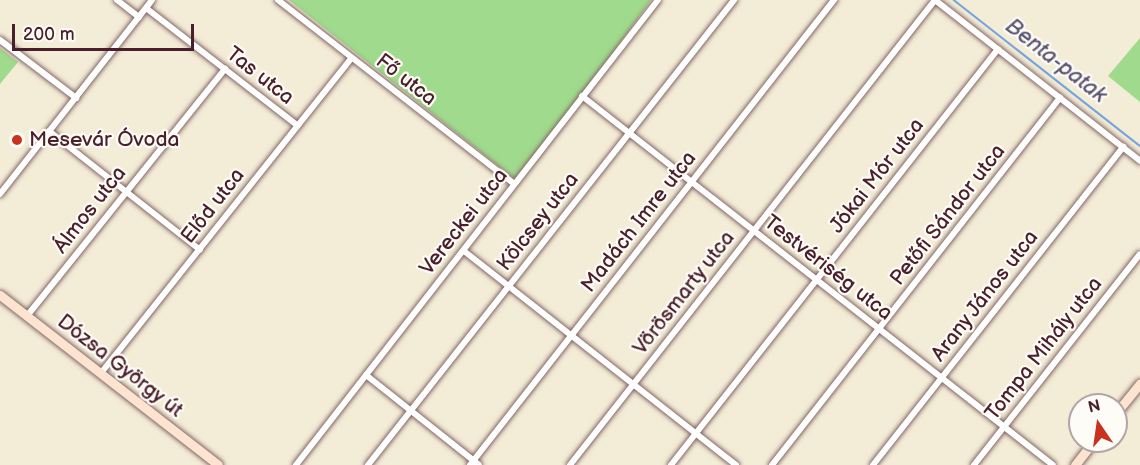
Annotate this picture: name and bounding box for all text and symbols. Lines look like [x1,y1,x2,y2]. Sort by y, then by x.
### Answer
scale bar [15,12,196,50]
water label: Benta-patak [1000,13,1112,109]
text: 200 m [23,24,75,45]
street label: Tas utca [221,42,299,110]
street label: Fő utca [371,49,441,111]
street label: Jókai Mór utca [824,114,930,238]
place label: Mesevár Óvoda [29,127,179,153]
marker: Mesevár Óvoda [10,133,24,147]
street label: Petőfi Sándor utca [885,139,1011,291]
street label: Madách Imre utca [576,146,702,298]
street label: Álmos utca [48,161,132,259]
street label: Előd utca [176,163,250,249]
street label: Vereckei utca [415,164,513,280]
street label: Kölcsey utca [491,167,585,277]
street label: Testvériség utca [759,210,897,326]
street label: Vörösmarty utca [627,225,741,361]
street label: Arany János utca [925,225,1045,367]
street label: Tompa Mihály utca [980,272,1108,426]
street label: Dózsa György út [52,309,188,423]
north arrow [1068,393,1128,453]
text: N [1086,396,1102,418]

